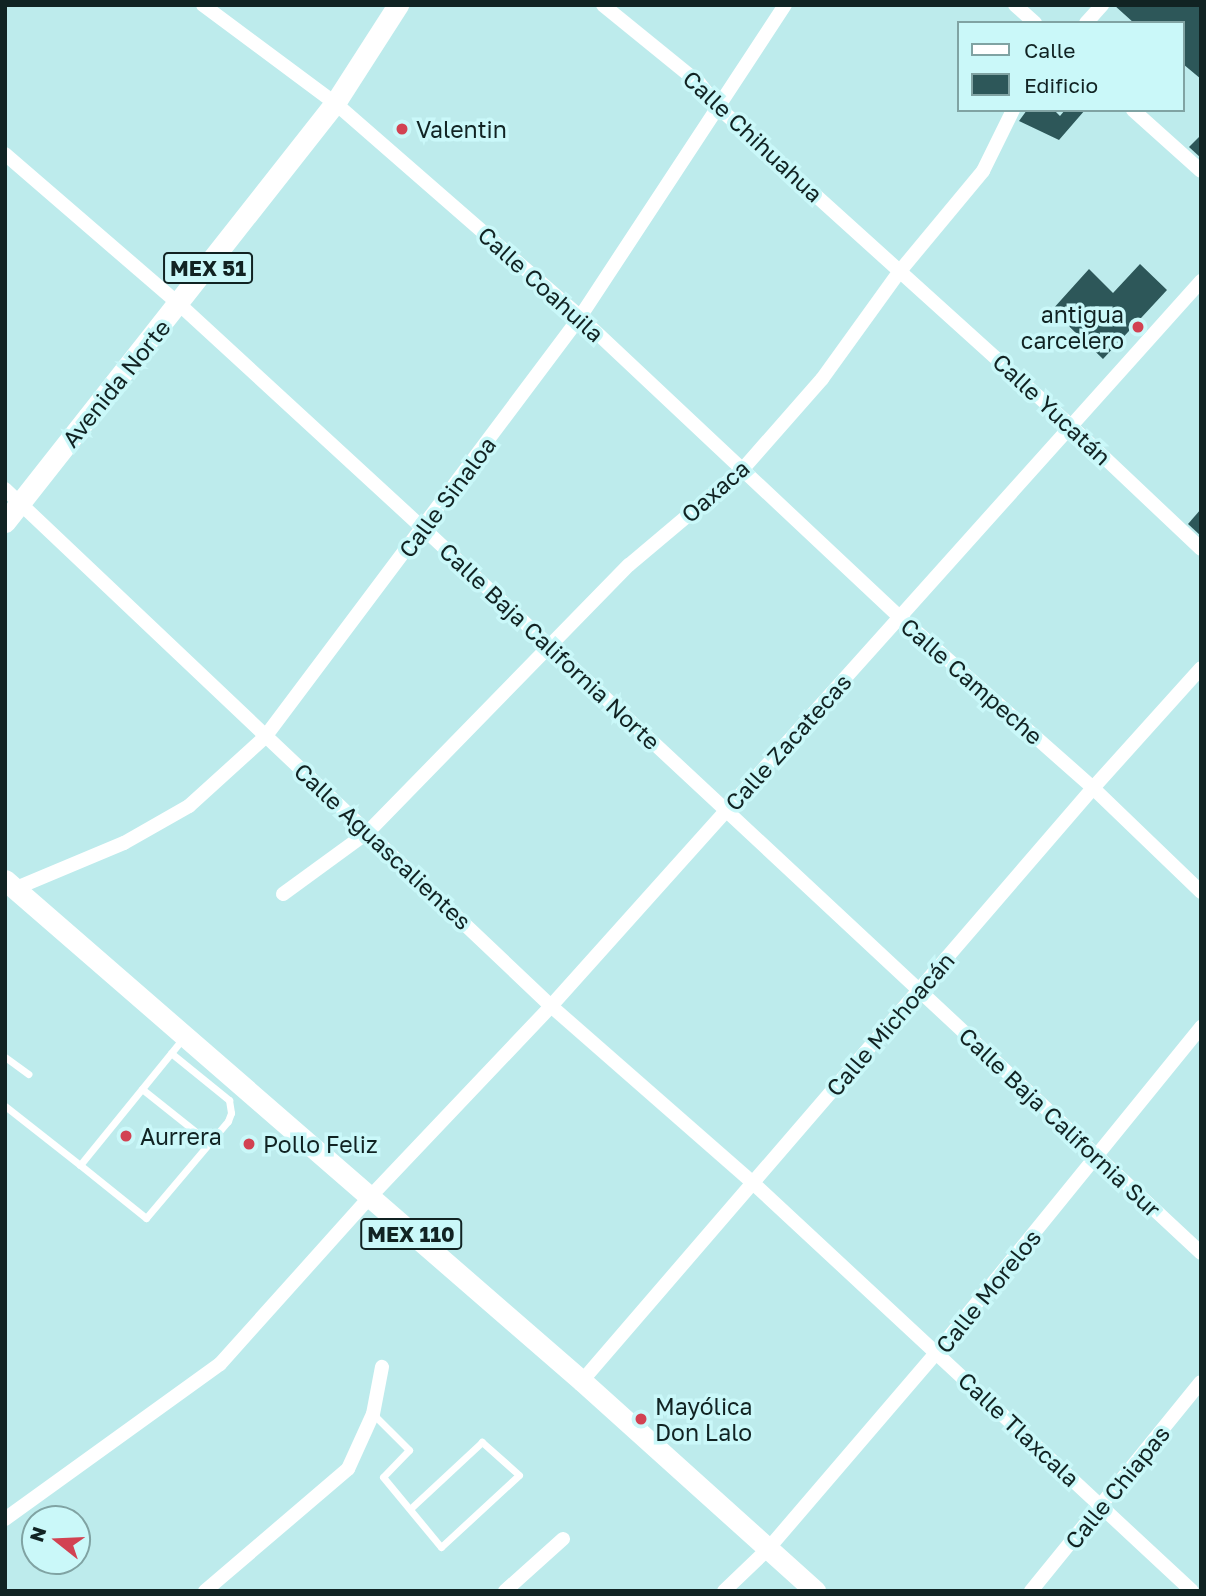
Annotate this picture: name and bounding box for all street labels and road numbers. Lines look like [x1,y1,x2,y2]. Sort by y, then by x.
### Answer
street label: Calle Chihuahua [678,64,828,208]
street label: Calle Coahuila [473,220,609,348]
road number: MEX 51 [162,250,254,286]
street label: Avenida Norte [56,314,176,452]
street label: Calle Yucatán [987,347,1117,471]
street label: Calle Sinaloa [393,431,501,563]
street label: Oaxaca [675,454,755,528]
street label: Calle Baja California Norte [434,537,666,755]
street label: Calle Campeche [896,612,1048,750]
street label: Calle Zacatecas [719,668,857,816]
street label: Calle Aguascalientes [289,757,477,935]
street label: Calle Michoacán [820,947,960,1101]
street label: Calle Baja California Sur [954,1021,1166,1223]
road number: MEX 110 [358,1216,464,1252]
street label: Calle Morelos [930,1224,1046,1358]
street label: Calle Tlaxcala [953,1366,1085,1492]
street label: Calle Chiapas [1059,1420,1175,1554]

